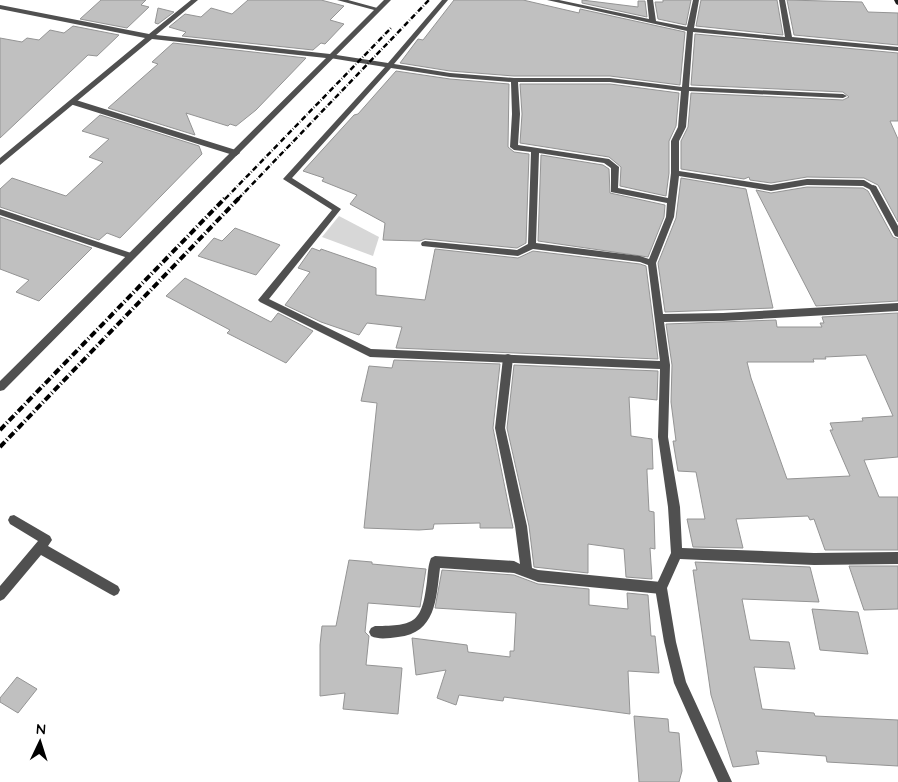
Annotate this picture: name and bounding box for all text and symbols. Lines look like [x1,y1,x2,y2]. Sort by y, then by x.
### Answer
north arrow [15,717,65,767]
text: N [35,720,47,738]

